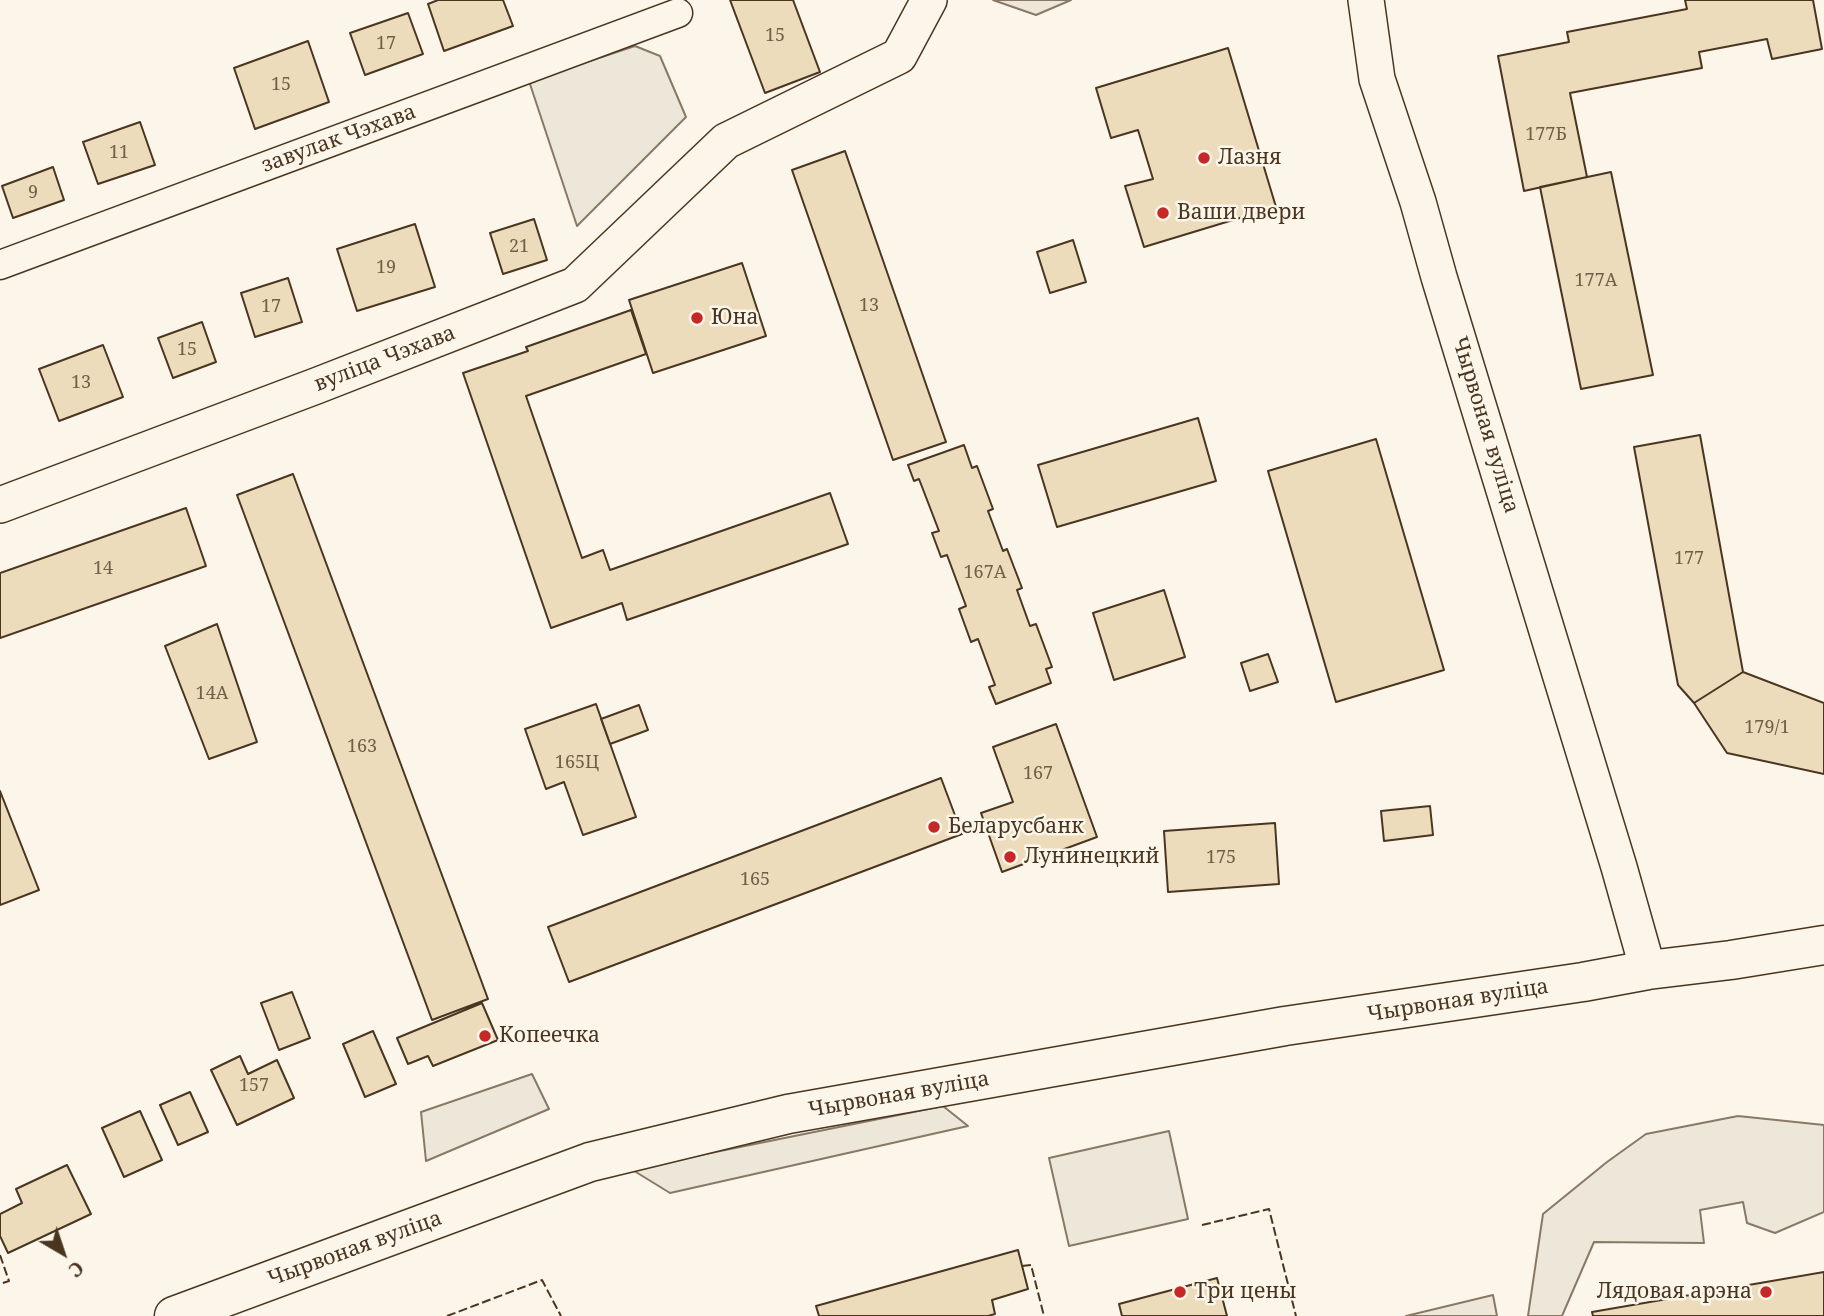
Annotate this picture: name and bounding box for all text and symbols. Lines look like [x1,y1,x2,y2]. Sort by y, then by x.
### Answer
house number: 15 [765,25,785,47]
house number: 17 [376,33,396,55]
house number: 15 [271,74,291,96]
street label: завулак Чэхава [258,99,420,179]
house number: 177Б [1525,124,1567,146]
house number: 11 [109,142,129,164]
place label: Лазня [1218,145,1281,171]
marker: Лазня [1196,150,1212,166]
house number: 9 [28,182,38,204]
place label: Ваши двери [1177,200,1305,226]
marker: Ваши двери [1155,205,1171,221]
house number: 21 [509,236,529,258]
house number: 19 [376,257,396,279]
house number: 177А [1575,270,1617,292]
house number: 13 [859,295,879,317]
house number: 17 [261,296,281,318]
place label: Юна [711,305,758,331]
marker: Юна [689,310,705,326]
street label: вуліца Чэхава [311,321,459,397]
street label: Чырвоная вуліца [1446,334,1524,516]
house number: 15 [177,339,197,361]
house number: 13 [71,372,91,394]
house number: 177 [1674,548,1704,570]
house number: 14 [93,558,113,580]
house number: 167А [964,562,1006,584]
house number: 14А [196,683,228,705]
house number: 179/1 [1744,717,1790,739]
house number: 163 [347,736,377,758]
house number: 165Ц [555,752,599,774]
house number: 167 [1023,763,1053,785]
place label: Беларусбанк [948,814,1084,840]
marker: Беларусбанк [926,819,942,835]
place label: Лунинецкий [1024,844,1160,870]
house number: 175 [1206,847,1236,869]
marker: Лунинецкий [1002,849,1018,865]
house number: 165 [740,869,770,891]
street label: Чырвоная вуліца [1366,974,1550,1028]
place label: Копеечка [499,1023,600,1049]
marker: Копеечка [477,1028,493,1044]
street label: Чырвоная вуліца [807,1067,991,1123]
house number: 157 [239,1075,269,1097]
street label: Чырвоная вуліца [265,1206,445,1292]
north arrow [28,1218,98,1288]
text: С [63,1255,89,1283]
place label: Три цены [1194,1279,1296,1305]
place label: Лядовая арэна [1597,1279,1752,1305]
marker: Три цены [1172,1284,1188,1300]
marker: Лядовая арэна [1758,1284,1774,1300]

